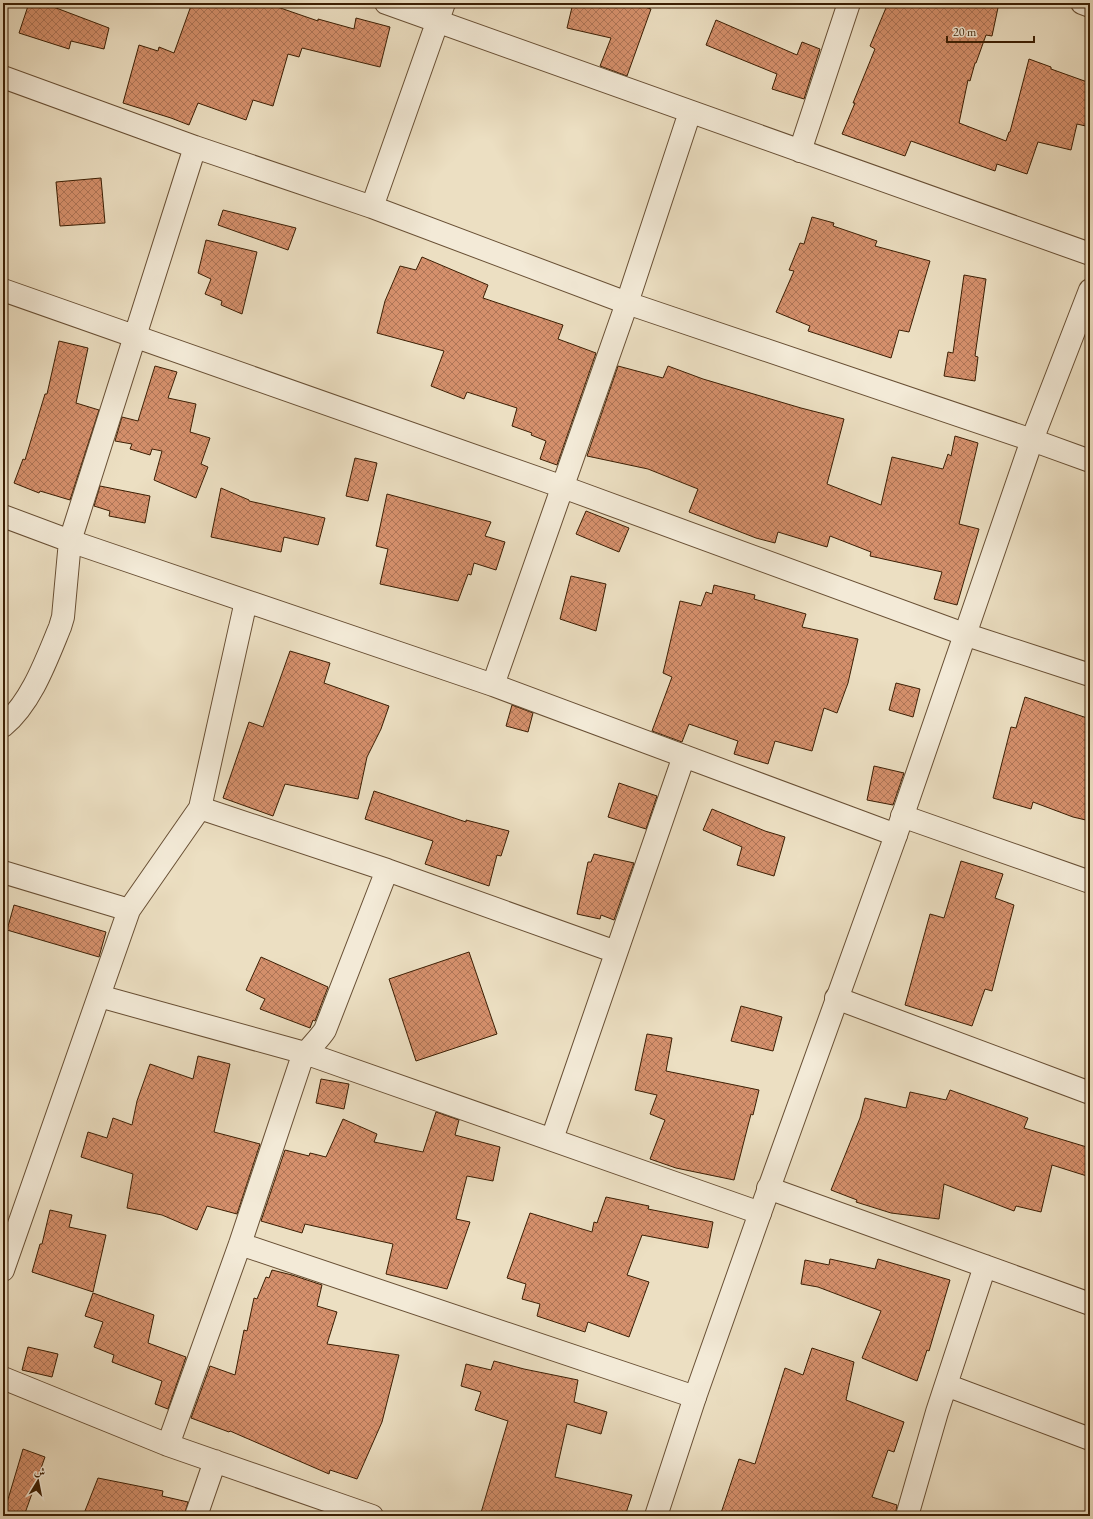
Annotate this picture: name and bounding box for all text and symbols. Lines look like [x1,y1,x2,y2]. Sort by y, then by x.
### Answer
scale bar [947,18,1034,44]
text: 20 m [953,24,977,40]
north arrow [18,1461,58,1501]
text: ش [33,1463,46,1479]

